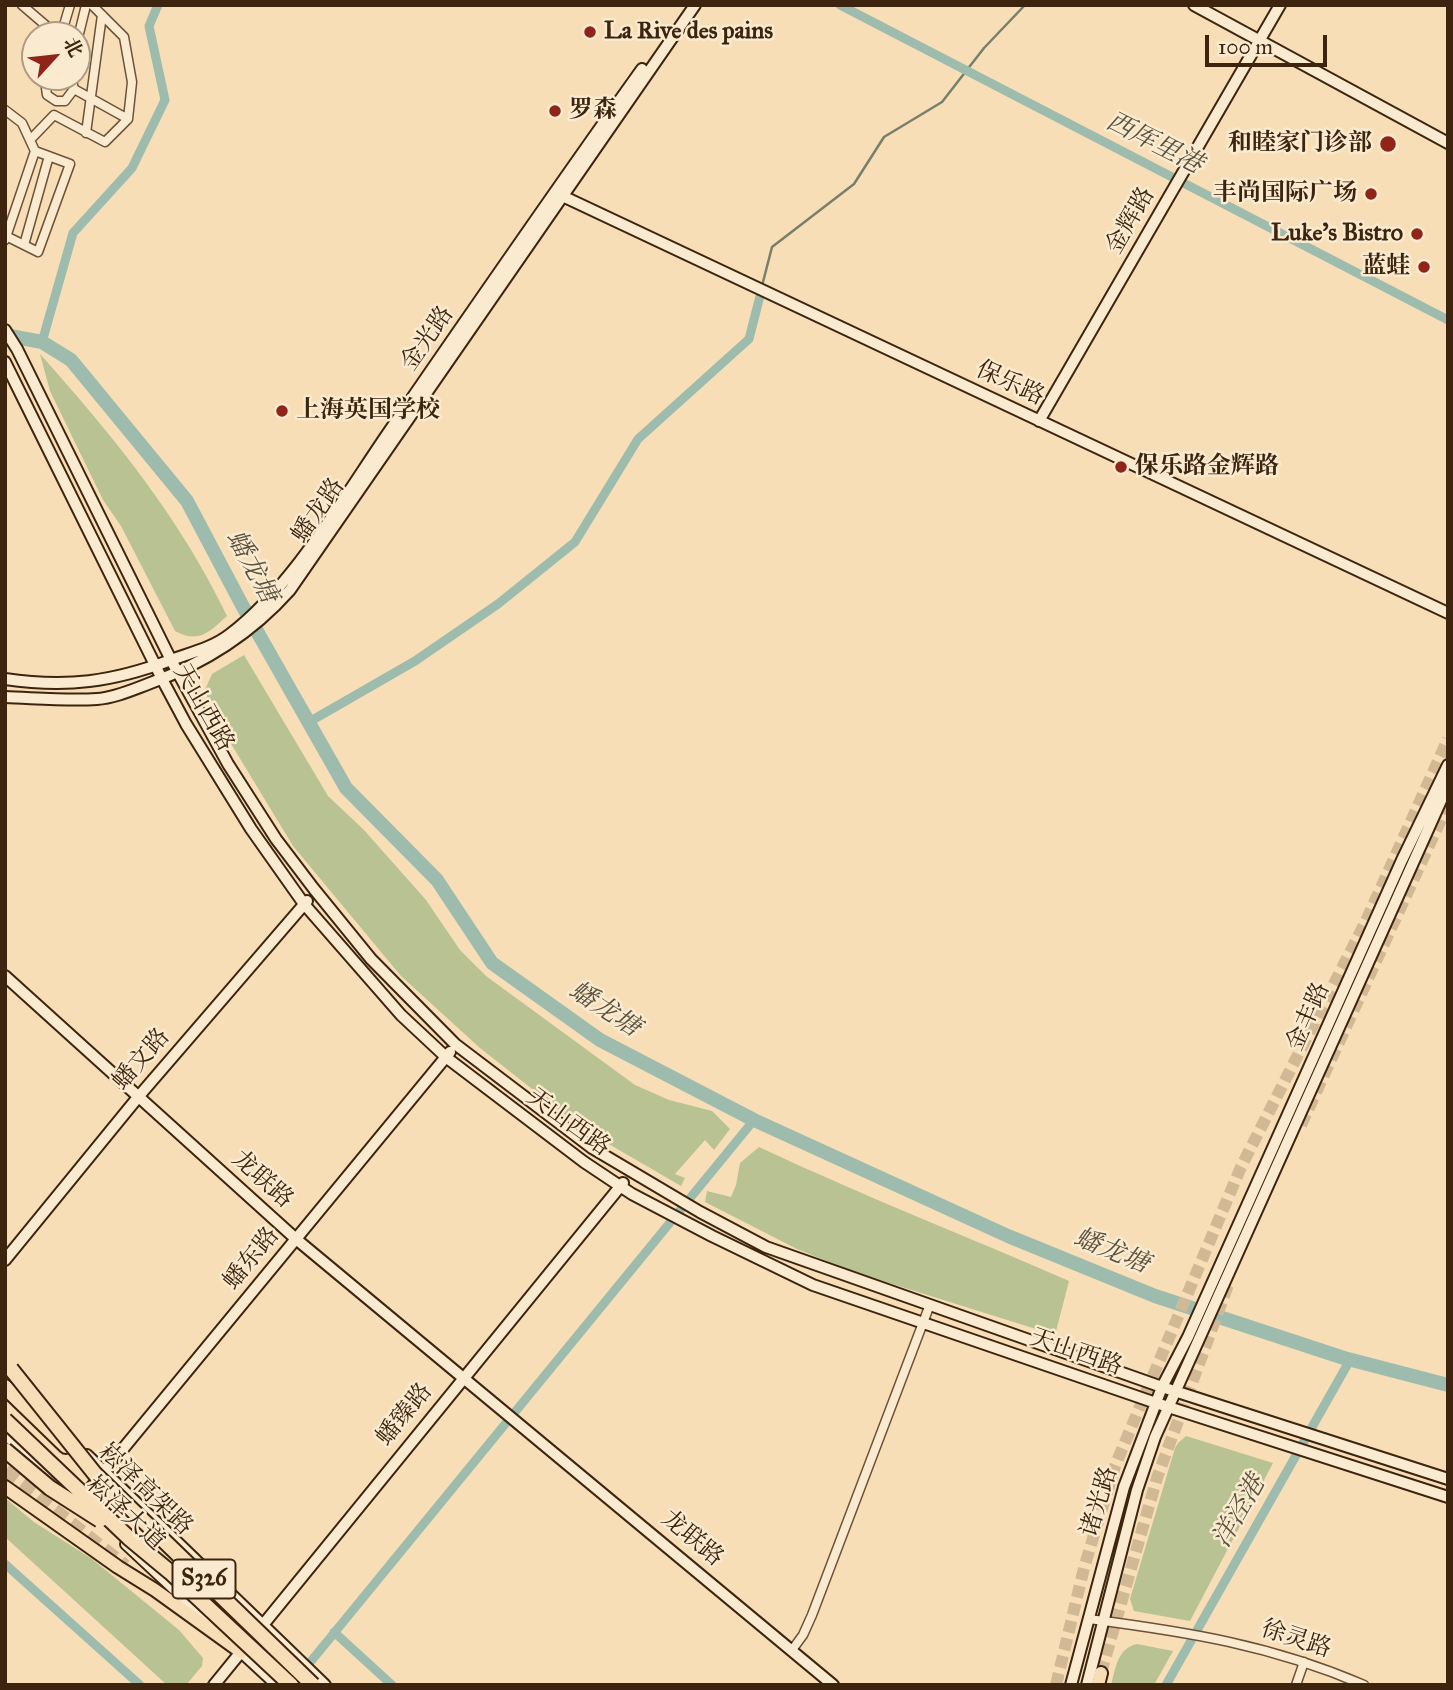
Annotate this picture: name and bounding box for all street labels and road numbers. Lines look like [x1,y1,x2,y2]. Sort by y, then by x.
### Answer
street label: 金辉路 [1101,183,1161,259]
street label: 金光路 [396,301,460,377]
street label: 保乐路 [971,356,1049,412]
street label: 蟠龙路 [287,473,351,549]
street label: 天山西路 [167,659,239,757]
street label: 金丰路 [1281,978,1337,1056]
street label: 蟠文路 [108,1023,176,1097]
street label: 天山西路 [521,1083,615,1163]
street label: 龙联路 [226,1145,298,1215]
street label: 蟠东路 [218,1222,286,1296]
street label: 天山西路 [1026,1324,1126,1382]
street label: 蟠臻路 [371,1378,439,1452]
street label: 崧泽高架路 [92,1438,198,1542]
street label: 诸光路 [1076,1463,1124,1541]
street label: 崧泽大道 [80,1471,170,1557]
street label: 龙联路 [655,1505,729,1573]
road number: S326 [172,1560,235,1598]
street label: 徐灵路 [1257,1615,1335,1665]

